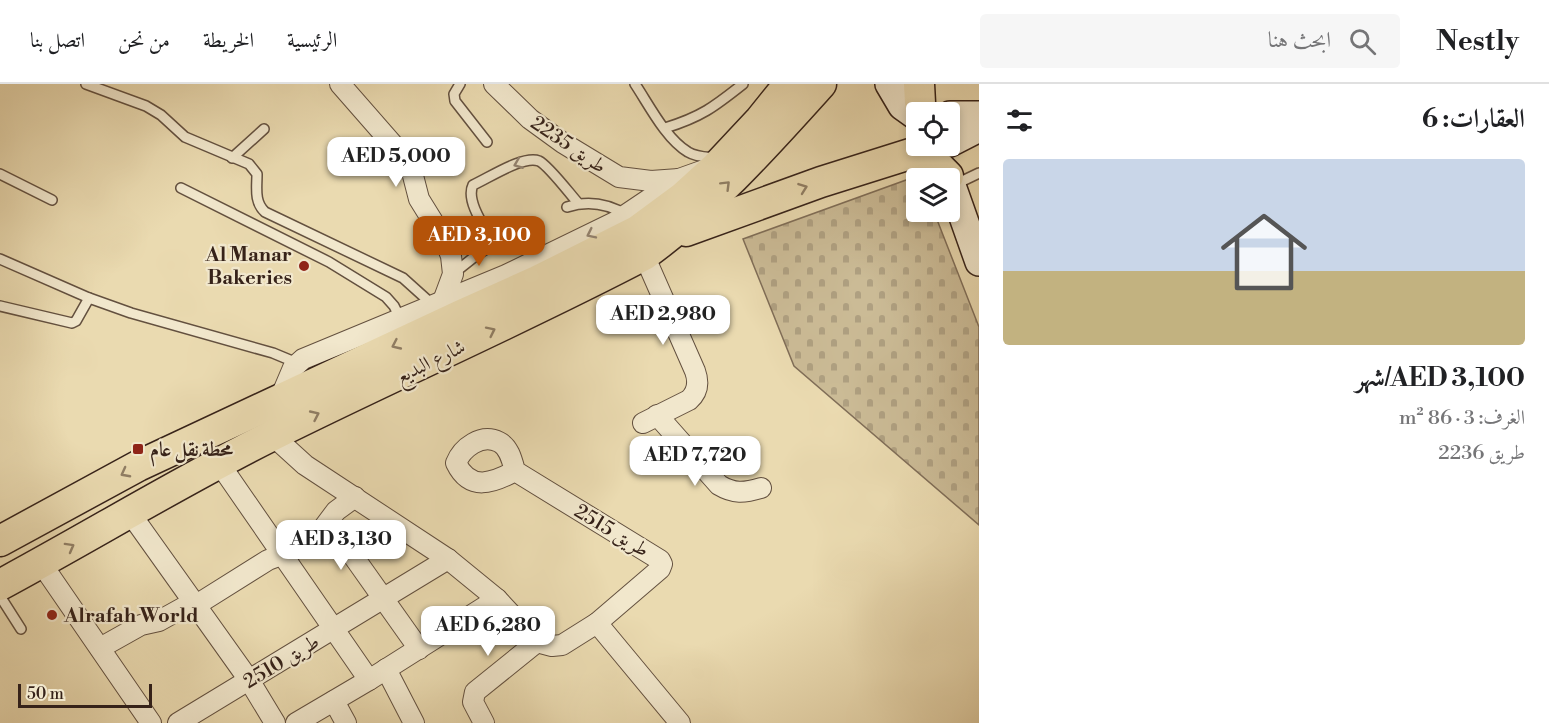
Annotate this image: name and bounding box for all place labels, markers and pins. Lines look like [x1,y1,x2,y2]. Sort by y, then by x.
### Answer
pin: AED 5,000 [327,137,465,188]
pin: AED 3,100 [410,216,548,267]
place label: Al Manar Bakeries [204,243,292,291]
marker: Al Manar Bakeries [297,259,311,273]
pin: AED 2,980 [594,295,732,346]
pin: AED 7,720 [626,436,764,487]
place label: محطة نقل عام [150,438,234,467]
marker: محطة نقل عام [131,442,145,456]
pin: AED 3,130 [272,520,410,571]
place label: Alrafah World [63,604,199,629]
pin: AED 6,280 [419,606,557,657]
marker: Alrafah World [45,608,59,622]

